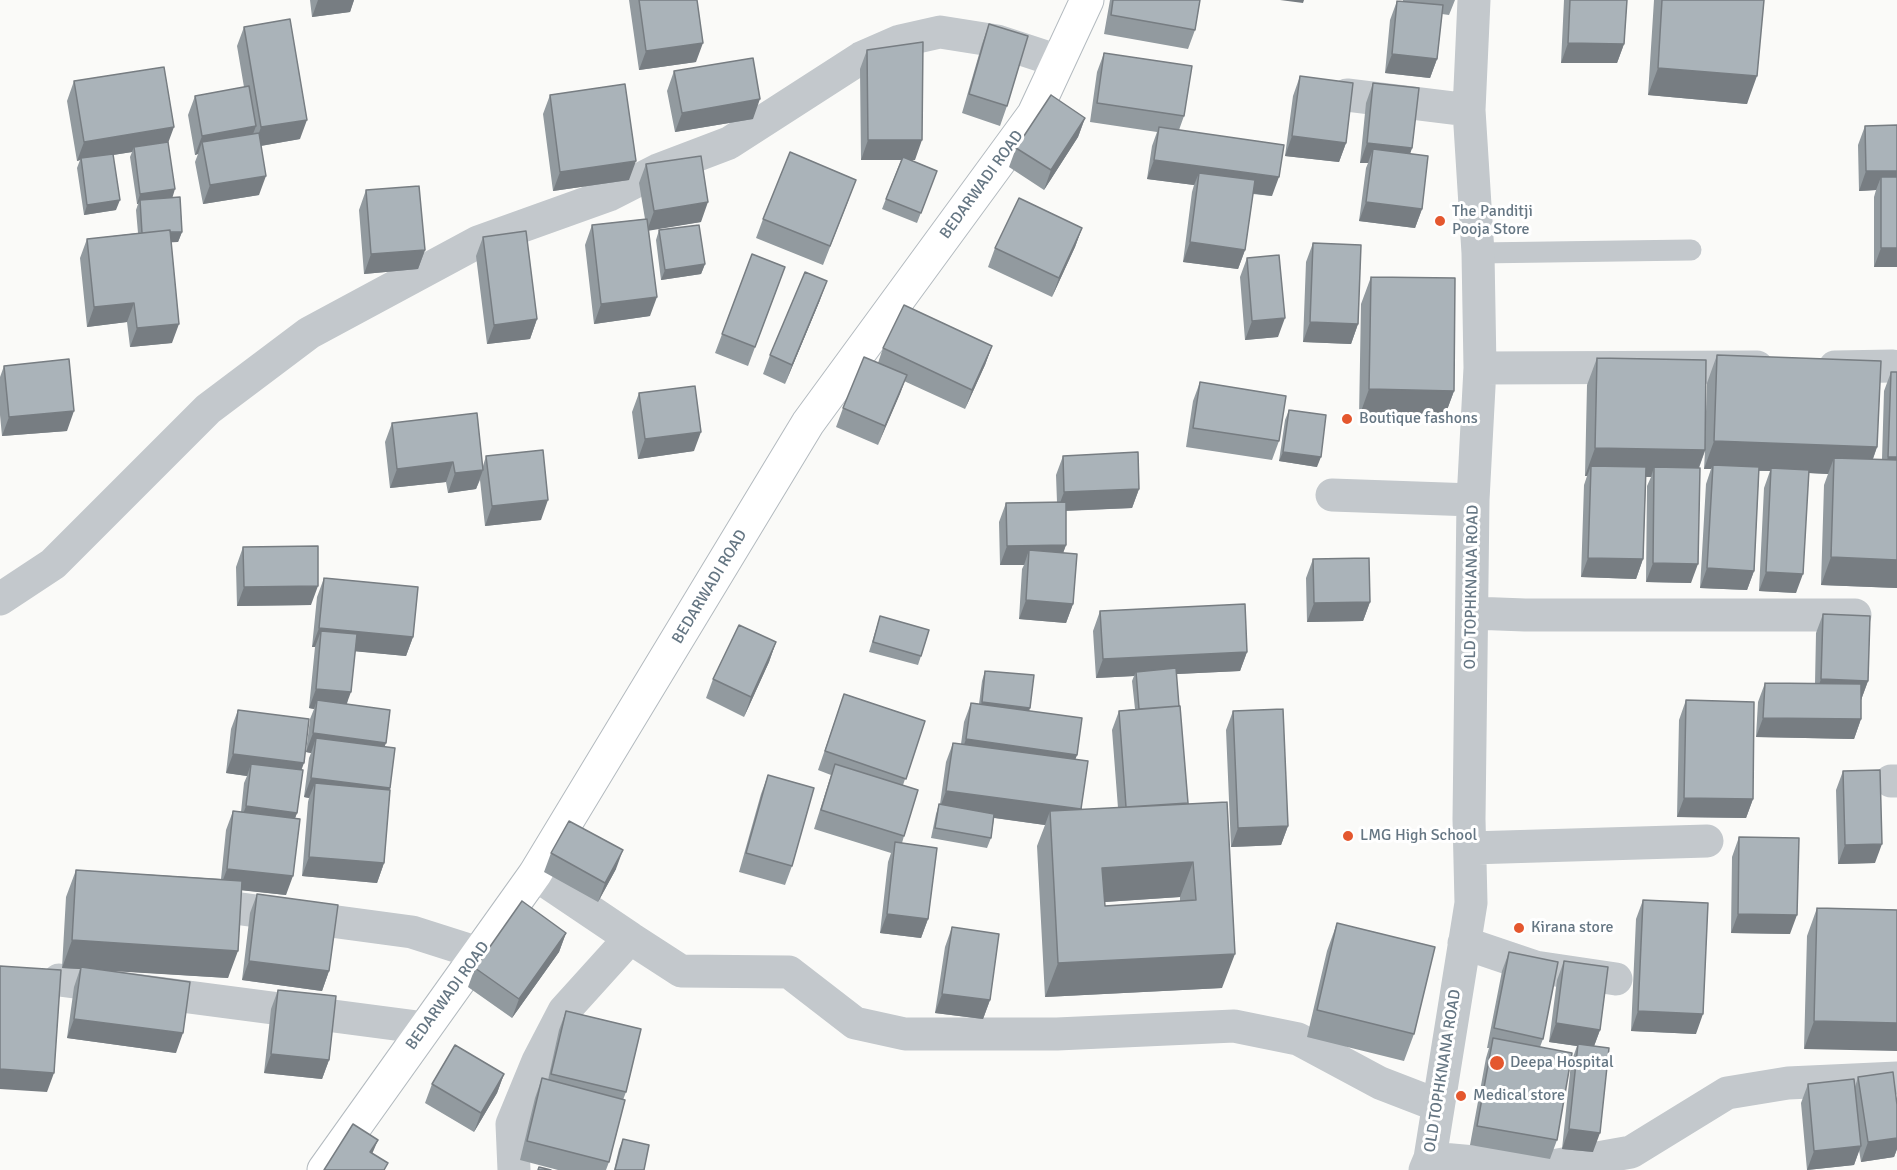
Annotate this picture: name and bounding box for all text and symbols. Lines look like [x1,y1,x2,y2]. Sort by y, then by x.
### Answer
street label: BEDARWADI ROAD [936,127,1028,243]
place label: The Panditji Pooja Store [1452,202,1533,240]
marker: The Panditji Pooja Store [1433,214,1447,228]
place label: Boutique fashons [1359,409,1478,429]
marker: Boutique fashons [1340,412,1354,426]
street label: OLD TOPHKNANA ROAD [1461,505,1483,669]
street label: BEDARWADI ROAD [668,527,752,647]
place label: LMG High School [1360,826,1477,846]
marker: LMG High School [1341,829,1355,843]
place label: Kirana store [1531,918,1613,938]
marker: Kirana store [1512,921,1526,935]
street label: BEDARWADI ROAD [402,938,494,1054]
street label: OLD TOPHKNANA ROAD [1421,988,1465,1154]
place label: Deepa Hospital [1510,1053,1614,1073]
marker: Deepa Hospital [1488,1054,1506,1072]
place label: Medical store [1473,1086,1565,1106]
marker: Medical store [1454,1089,1468,1103]

